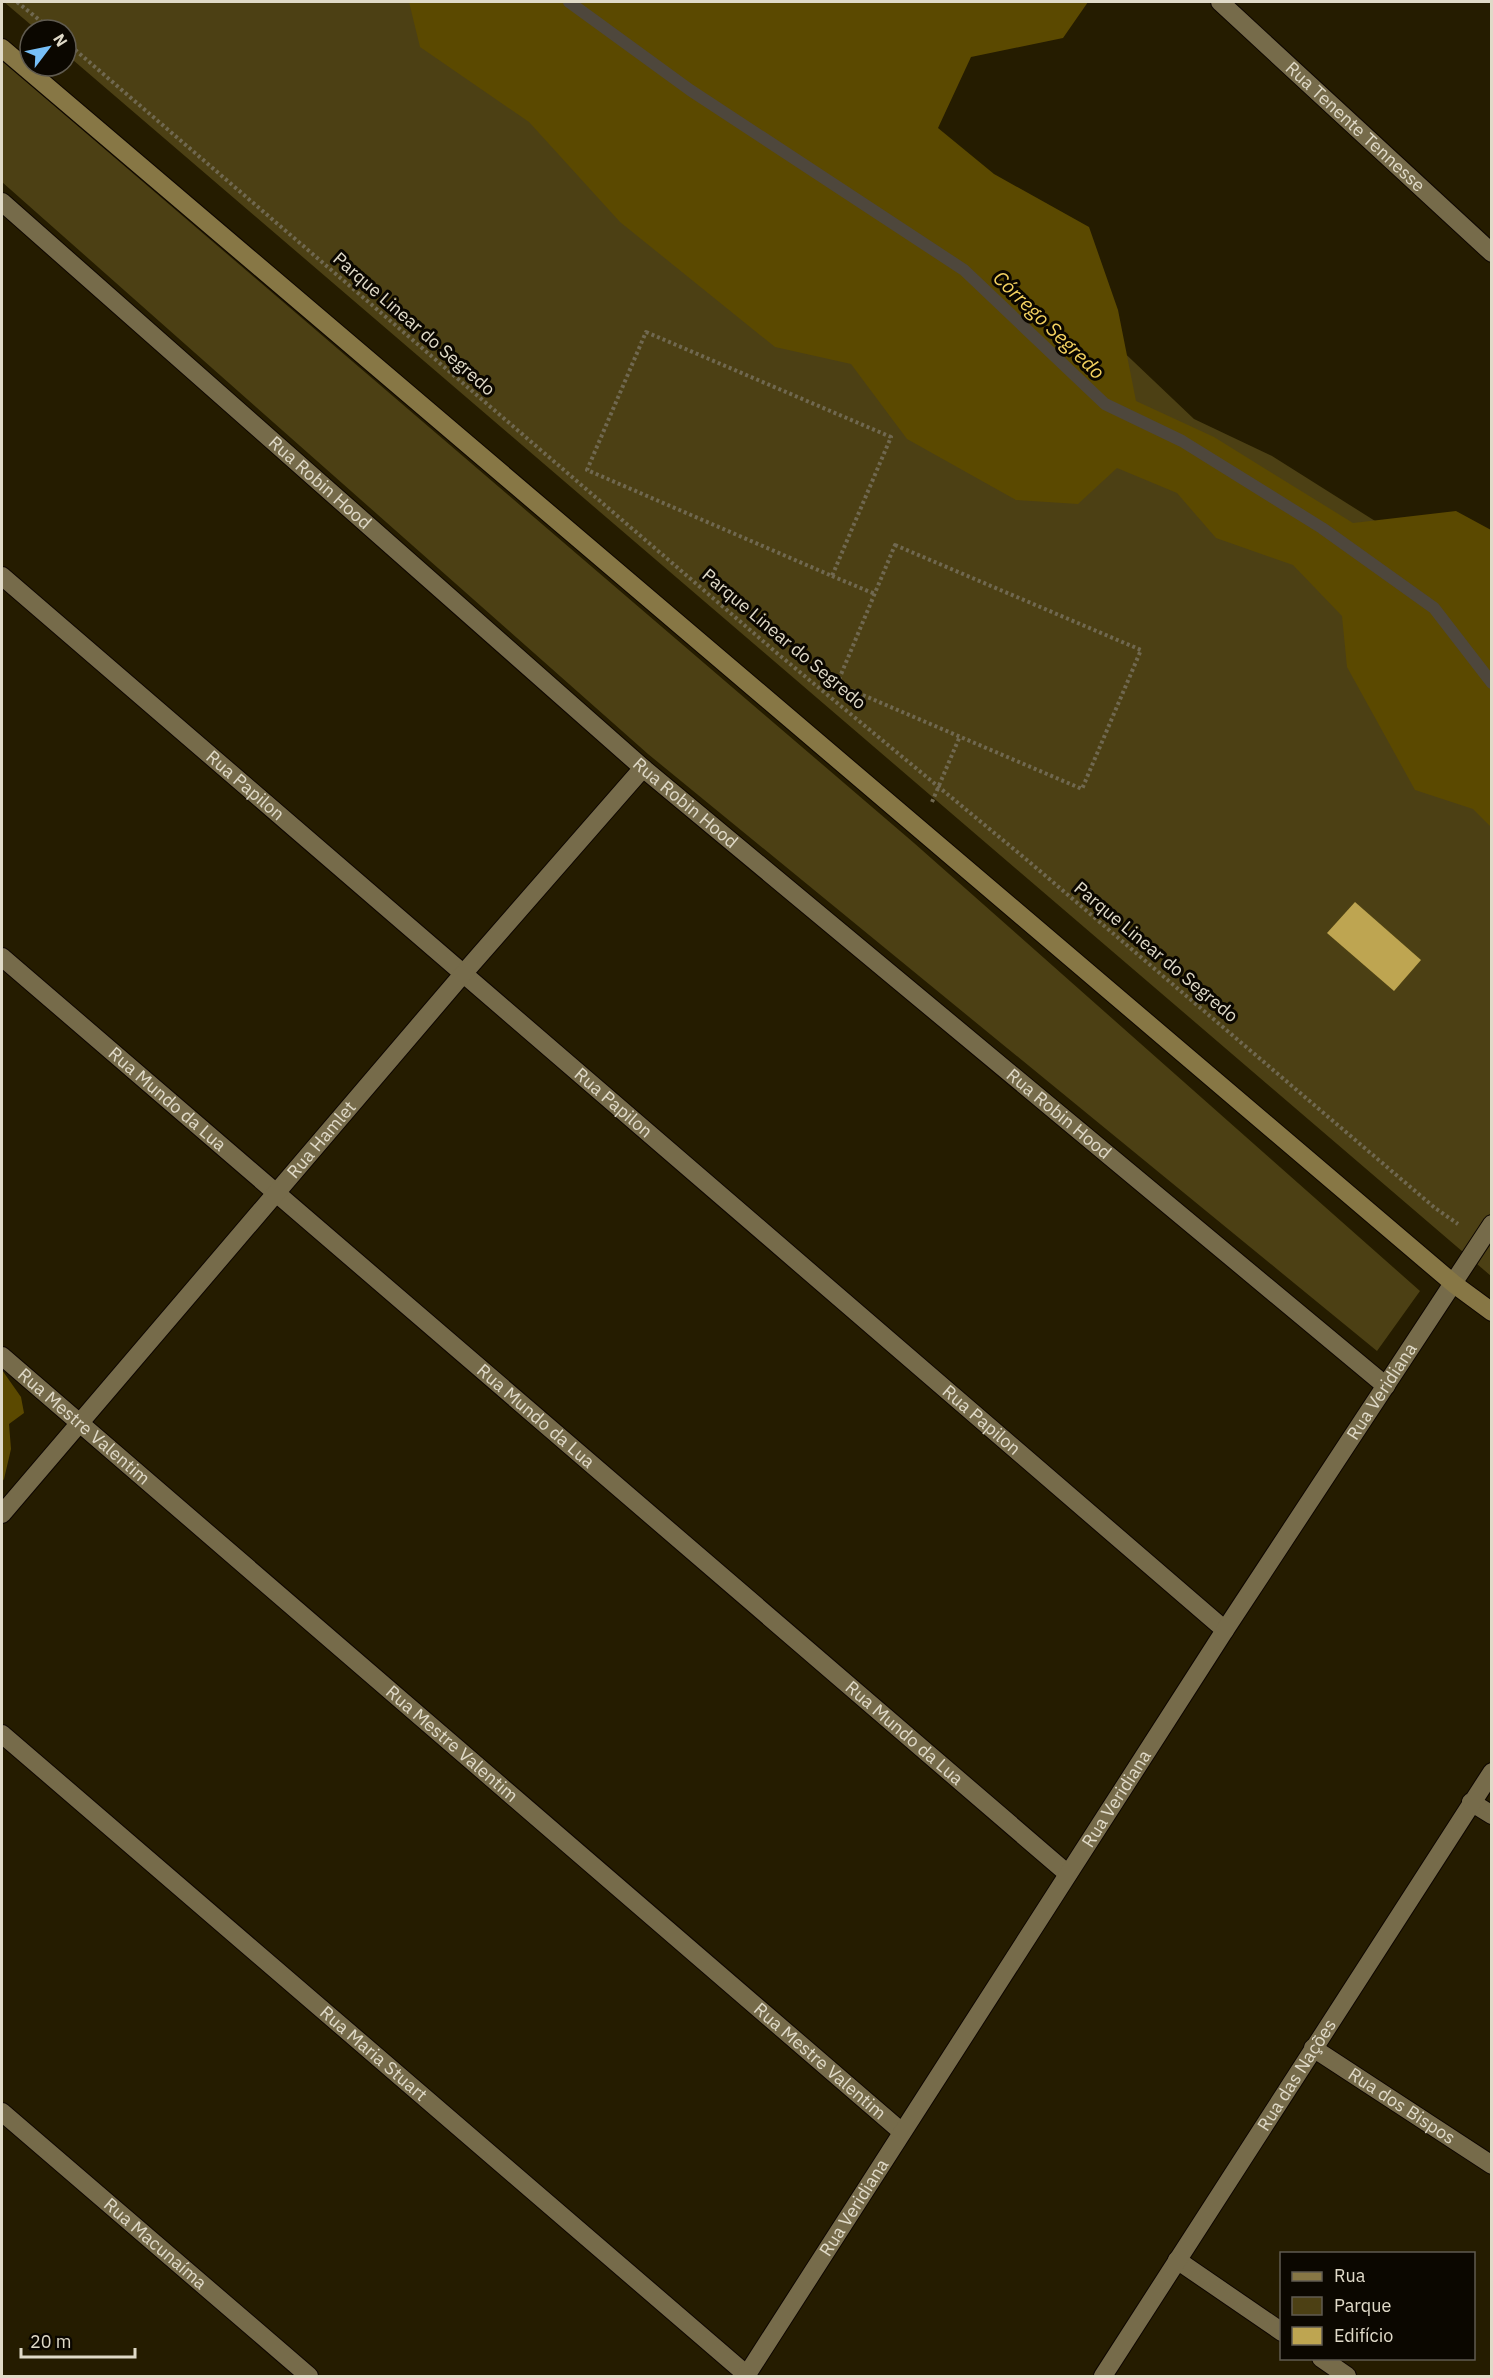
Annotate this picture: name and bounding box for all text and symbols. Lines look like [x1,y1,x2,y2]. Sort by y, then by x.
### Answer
north arrow [18,18,78,78]
text: N [49,30,72,50]
street label: Rua Tenente Tennesse [1281,56,1430,197]
street label: Parque Linear do Segredo [329,247,500,400]
water label: Córrego Segredo [988,264,1111,385]
street label: Rua Robin Hood [264,431,376,534]
street label: Parque Linear do Segredo [698,563,871,714]
street label: Rua Papilon [202,745,289,825]
street label: Rua Robin Hood [628,752,743,853]
street label: Parque Linear do Segredo [1070,876,1243,1027]
street label: Rua Mundo da Lua [104,1042,232,1156]
street label: Rua Papilon [570,1062,658,1143]
street label: Rua Robin Hood [1002,1063,1116,1164]
street label: Rua Hamlet [282,1096,361,1183]
street label: Rua Veridiana [1341,1338,1422,1444]
street label: Rua Mundo da Lua [472,1359,600,1473]
street label: Rua Mestre Valentim [13,1363,155,1490]
street label: Rua Papilon [938,1380,1026,1460]
street label: Rua Mundo da Lua [841,1676,969,1790]
street label: Rua Mestre Valentim [381,1680,523,1807]
street label: Rua Veridiana [1076,1745,1156,1852]
street label: Rua Mestre Valentim [749,1997,891,2124]
street label: Rua Maria Stuart [315,2001,432,2106]
street label: Rua das Nações [1252,2014,1341,2135]
street label: Rua dos Bispos [1344,2062,1460,2149]
street label: Rua Veridiana [814,2154,894,2261]
street label: Rua Macunaíma [99,2193,212,2294]
legend [1280,2252,1475,2360]
text: Rua [1334,2264,1366,2287]
text: Parque [1334,2294,1392,2317]
scale bar [21,2321,135,2359]
text: Edifício [1334,2324,1393,2347]
text: 20 m [30,2330,72,2353]

